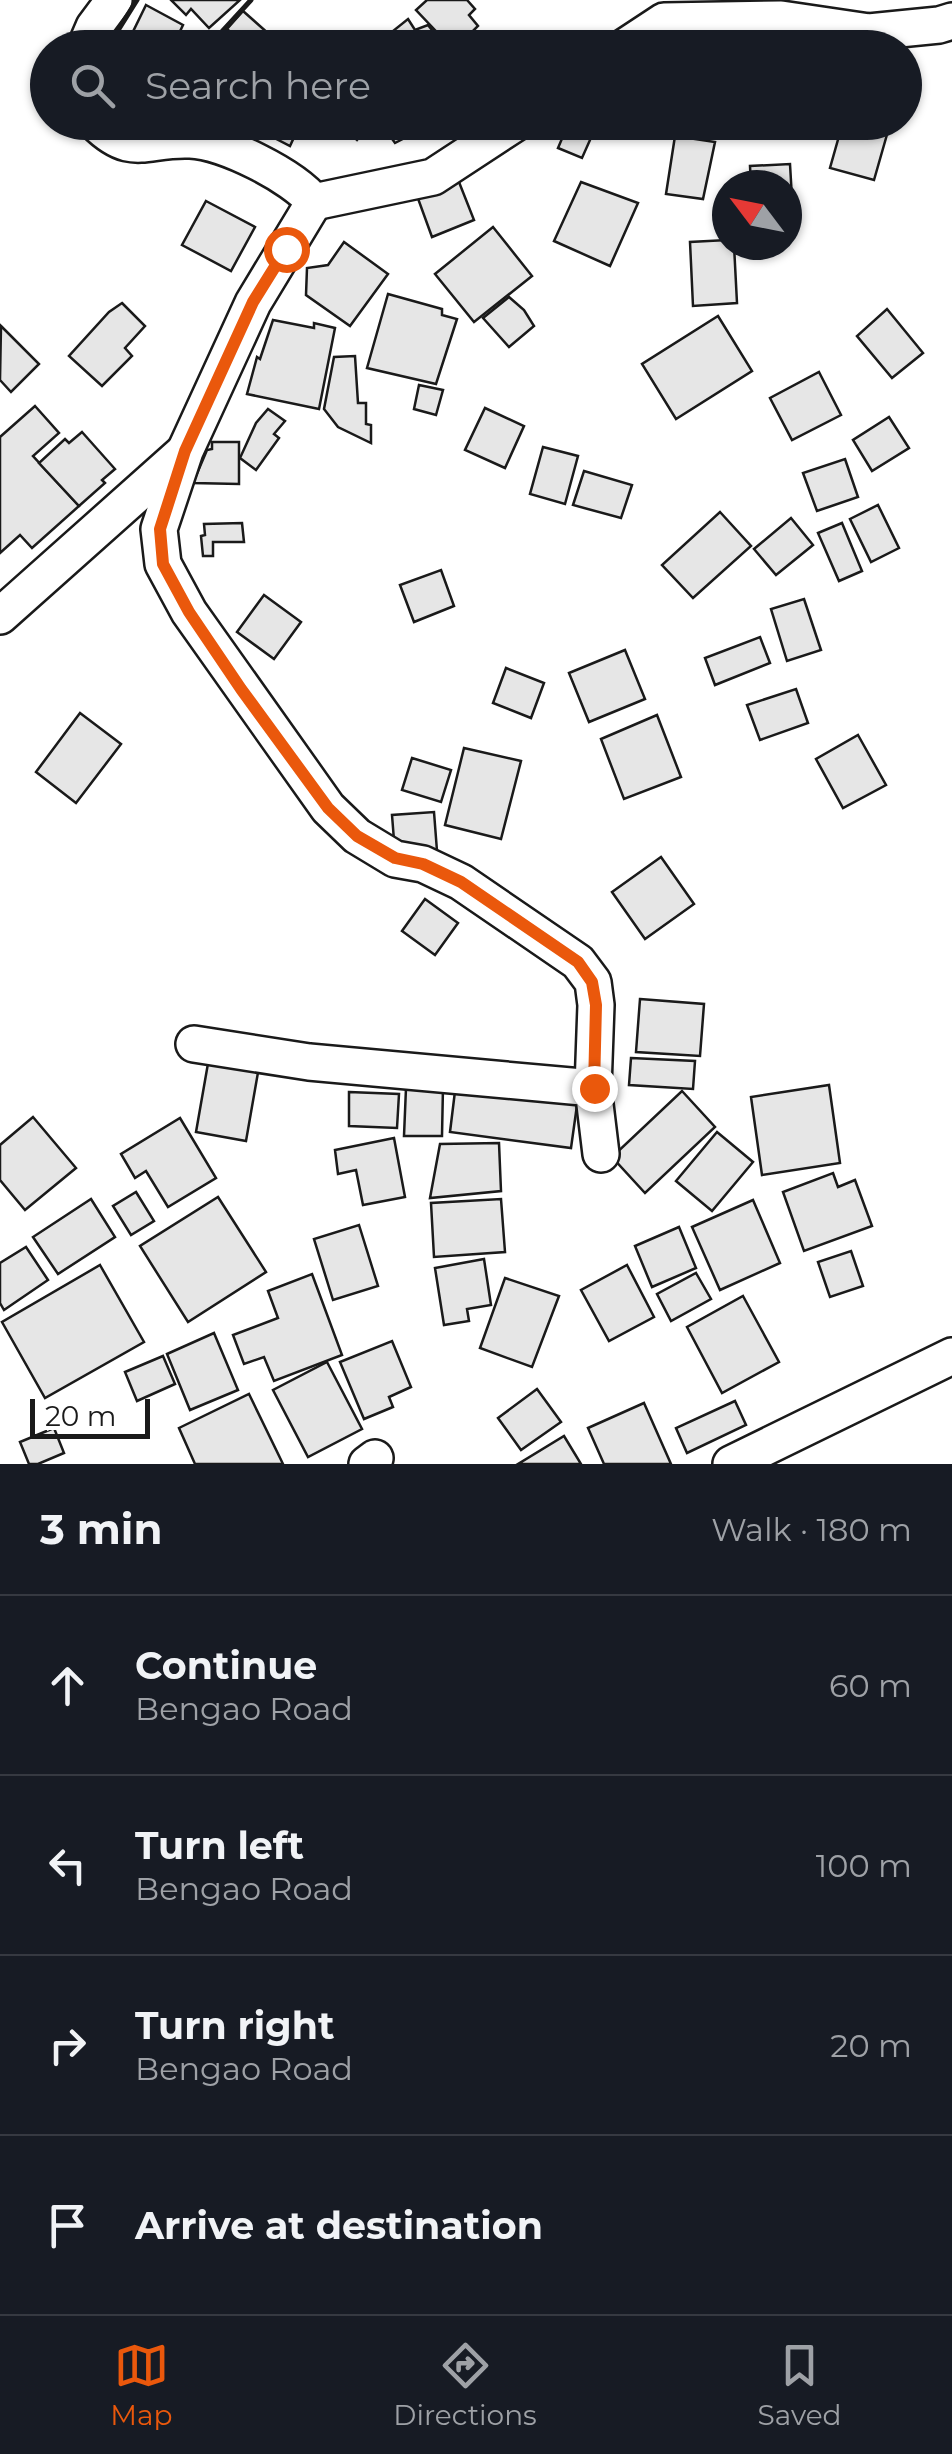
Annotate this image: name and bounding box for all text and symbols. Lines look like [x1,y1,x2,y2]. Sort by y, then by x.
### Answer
search box [30,30,922,140]
icon: search [65,58,120,113]
text: Search here [145,62,371,109]
north arrow [712,170,802,260]
route start [264,227,310,273]
route end [572,1066,618,1112]
scale bar [30,1394,150,1438]
text: 20 m [45,1399,116,1433]
text: 3 min [40,1503,162,1555]
text: Walk · 180 m [711,1510,912,1549]
text: Continue [135,1642,317,1689]
icon: ahead [40,1658,95,1713]
text: 60 m [829,1666,912,1705]
text: Bengao Road [135,1689,353,1728]
text: Turn left [135,1822,304,1869]
icon: left [40,1838,95,1893]
text: 100 m [816,1846,912,1885]
text: Bengao Road [135,1869,353,1908]
text: Turn right [135,2002,334,2049]
icon: right [40,2018,95,2073]
text: 20 m [830,2026,912,2065]
text: Bengao Road [135,2049,353,2088]
icon: arrive [40,2198,95,2253]
text: Arrive at destination [135,2202,543,2249]
tab: Map [110,2338,173,2432]
tab: Directions [393,2338,537,2432]
tab: Saved [757,2338,842,2432]

